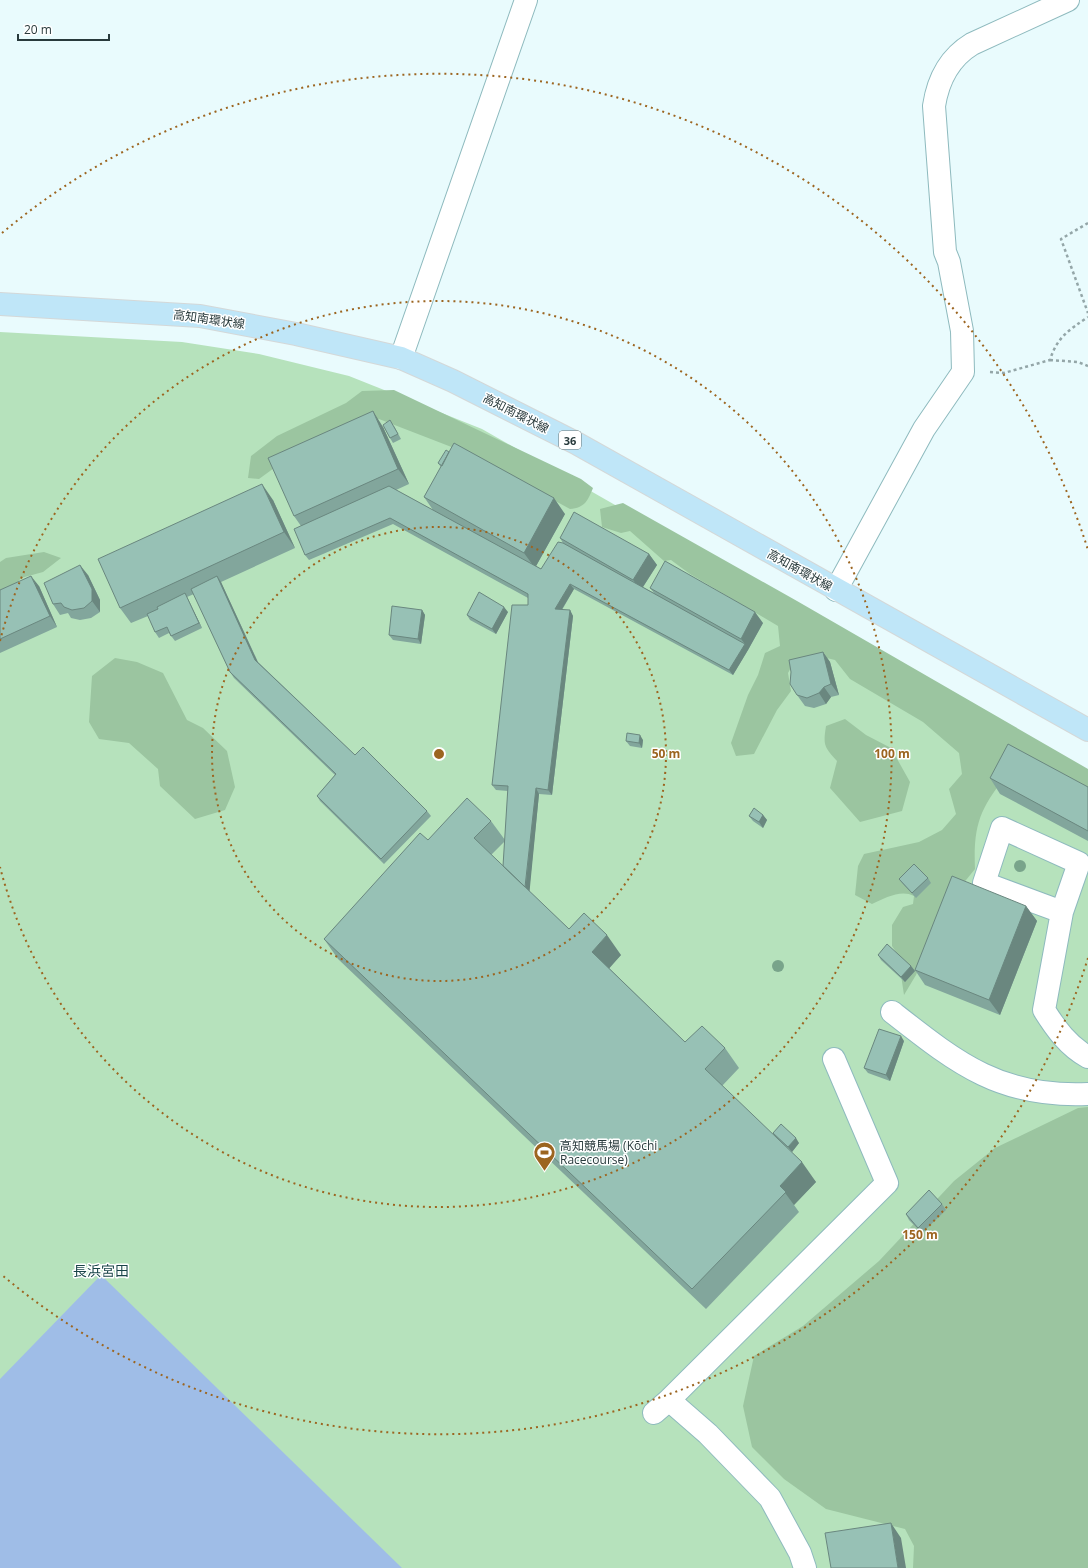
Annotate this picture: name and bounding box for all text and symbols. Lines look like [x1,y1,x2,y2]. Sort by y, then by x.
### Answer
scale bar [18,16,109,42]
text: 20 m [24,21,52,38]
street label: 高知南環状線 [172,306,246,332]
street label: 高知南環状線 [480,389,552,437]
road number: 36 [559,431,581,449]
street label: 高知南環状線 [764,545,836,595]
text: 50 m [652,745,680,762]
text: 100 m [874,745,910,762]
centre of rings [432,747,446,761]
place label: 高知競馬場 (Kōchi Racecourse) [560,1137,657,1168]
sports icon: 高知競馬場 (Kōchi Racecourse) [531,1139,557,1172]
text: 150 m [902,1226,938,1243]
district label: 長浜宮田 [73,1261,129,1280]

